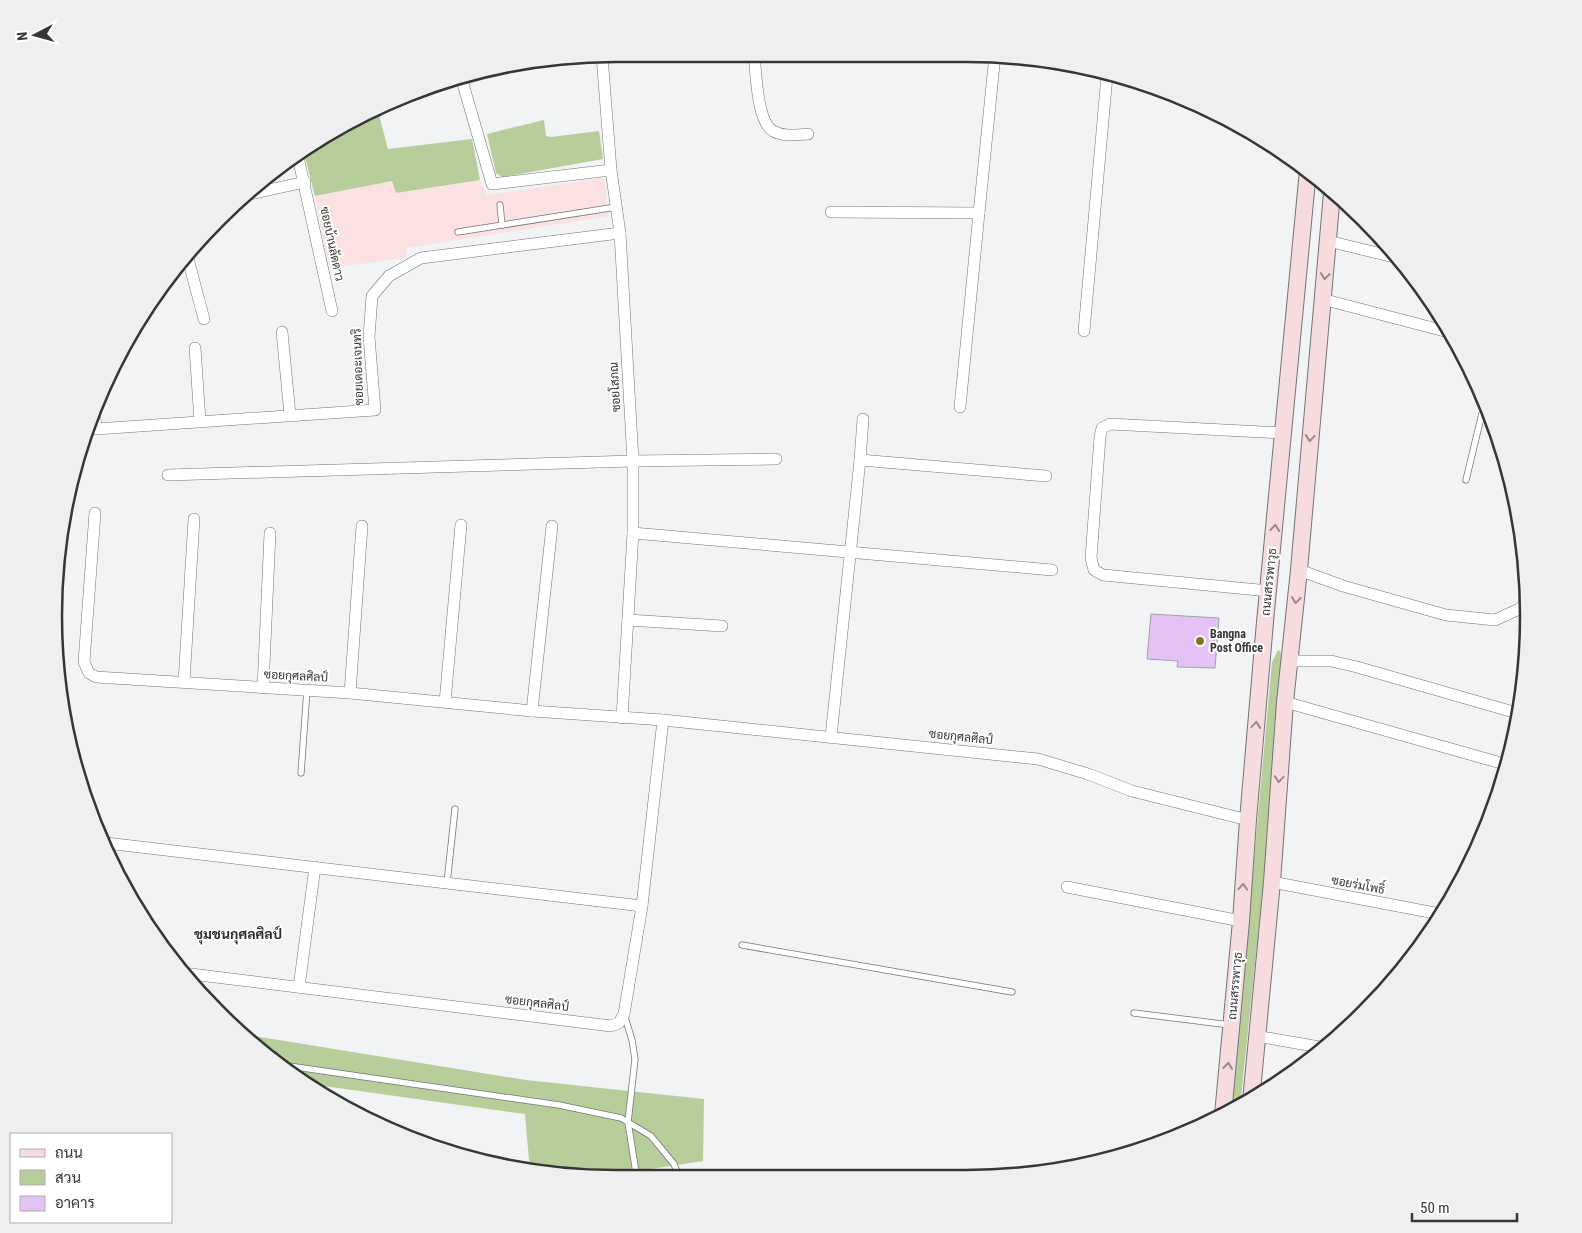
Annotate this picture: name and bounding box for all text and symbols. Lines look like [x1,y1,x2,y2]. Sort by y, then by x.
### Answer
north arrow [10,10,60,60]
text: N [14,31,30,41]
street label: ซอยบ้านลัดดาว [317,206,347,282]
one-way arrow [1319,272,1330,280]
street label: ซอยเดอะเจนทริ [350,328,366,406]
street label: ซอยโสภณ [606,362,623,412]
one-way arrow [1305,434,1316,442]
one-way arrow [1269,524,1280,532]
street label: ถนนสรรพาวุธ [1258,547,1282,617]
one-way arrow [1291,596,1302,604]
place label: Bangna Post Office [1210,627,1263,655]
marker: Bangna Post Office [1194,635,1206,647]
street label: ซอยกุศลศิลป์ [263,667,329,687]
one-way arrow [1250,721,1261,729]
street label: ซอยกุศลศิลป์ [928,727,994,749]
one-way arrow [1274,775,1285,783]
street label: ซอยร่มโพธิ์ [1330,869,1387,897]
one-way arrow [1238,883,1249,891]
district label: ชุมชนกุศลศิลป์ [194,925,282,945]
street label: ถนนสรรพาวุธ [1225,951,1247,1021]
street label: ซอยกุศลศิลป์ [504,992,570,1016]
one-way arrow [1222,1062,1233,1070]
legend [10,1133,172,1223]
text: ถนน [55,1144,83,1162]
text: สวน [55,1169,81,1187]
scale bar [1412,1190,1517,1222]
text: อาคาร [55,1194,95,1212]
text: 50 m [1420,1199,1450,1217]

